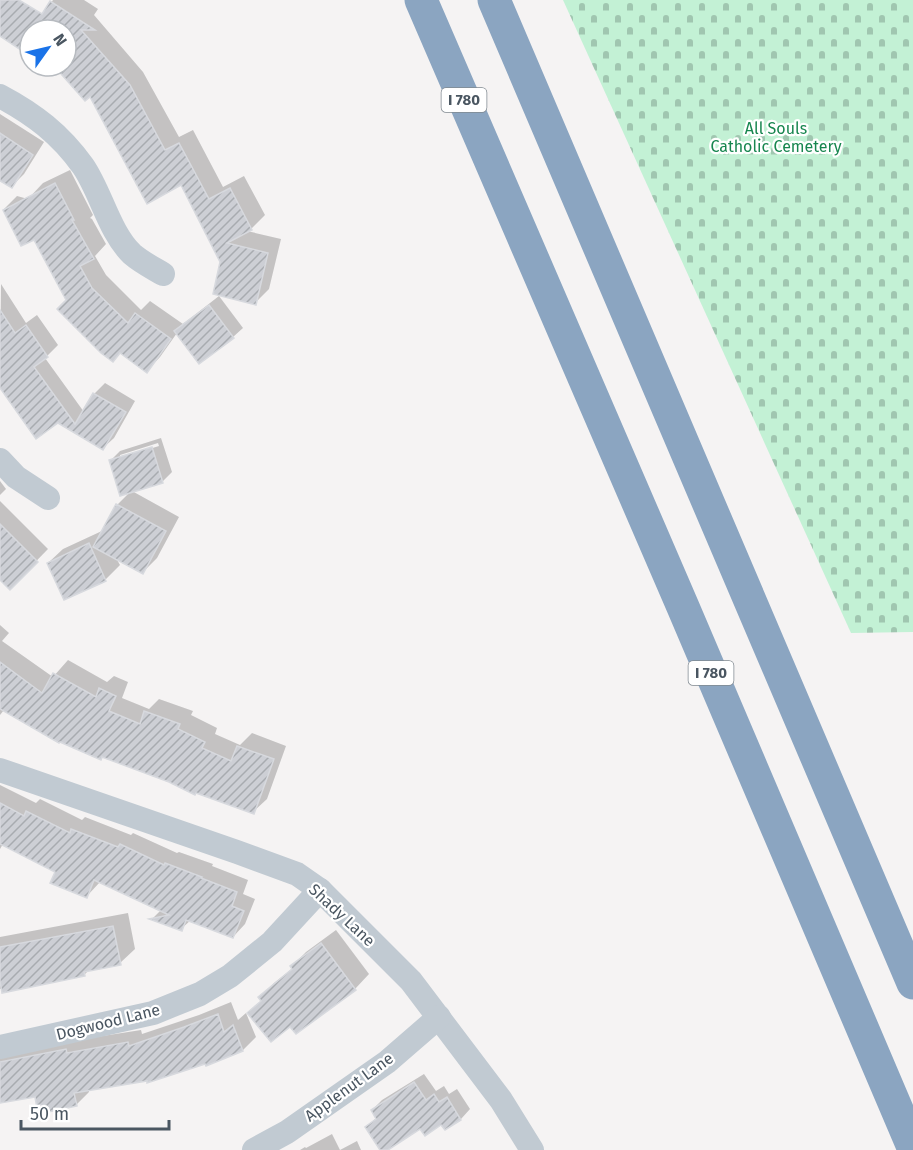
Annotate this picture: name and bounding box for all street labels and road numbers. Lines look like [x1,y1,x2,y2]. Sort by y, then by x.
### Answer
road number: I 780 [442,88,486,112]
road number: I 780 [688,661,734,685]
street label: Shady Lane [305,880,379,950]
street label: Dogwood Lane [54,1000,162,1044]
street label: Applenut Lane [301,1049,397,1125]

